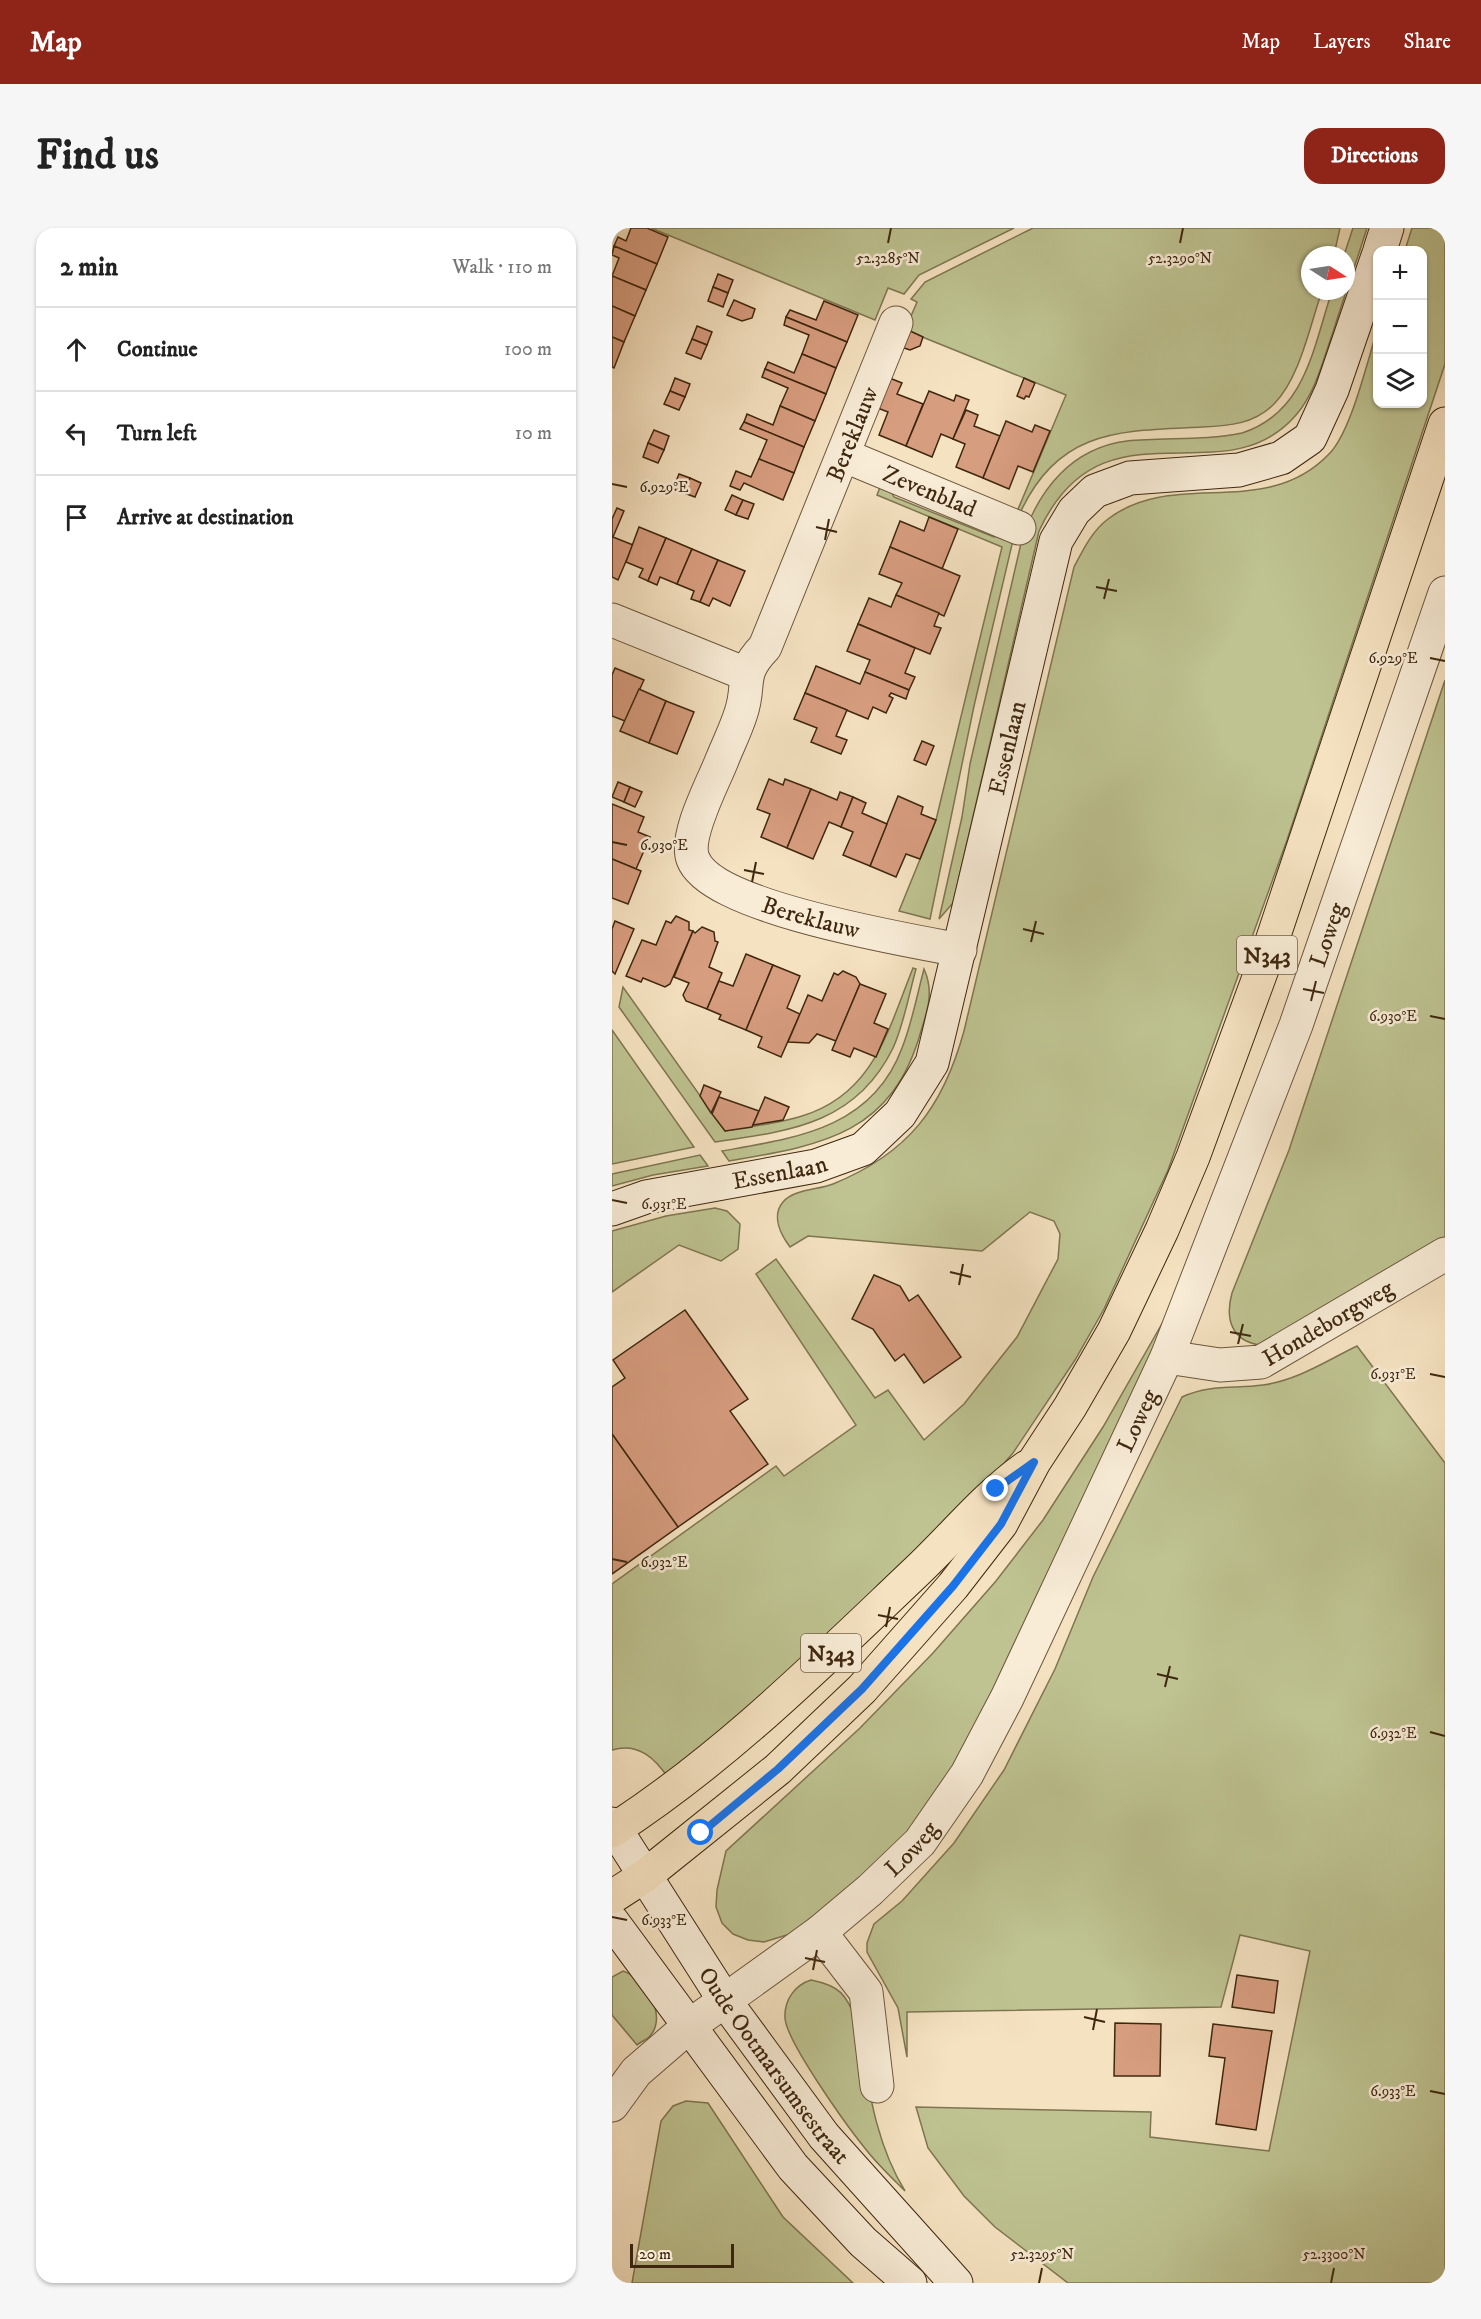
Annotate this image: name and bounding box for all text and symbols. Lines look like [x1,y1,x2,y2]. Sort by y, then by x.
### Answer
text: Map [30,25,82,60]
text: Map [1241,29,1280,55]
text: Layers [1313,29,1371,55]
text: Share [1404,29,1451,55]
button: Directions [1304,128,1445,184]
text: Find us [36,130,159,182]
north arrow [1301,246,1355,300]
map controls [1373,246,1427,408]
button: + [1373,246,1427,300]
text: 52.3285°N [856,249,920,268]
text: 52.3290°N [1148,249,1212,268]
text: 2 min [60,251,118,284]
text: Walk · 110 m [452,255,552,280]
button: − [1373,300,1427,354]
icon: ahead [60,333,93,366]
text: Continue [117,336,198,363]
text: 100 m [504,337,552,362]
button: layers [1373,354,1427,408]
street label: Bereklauw [820,382,886,486]
icon: left [60,417,93,450]
text: Turn left [117,420,197,447]
text: 10 m [515,421,552,446]
street label: Zevenblad [878,459,981,525]
text: 6.929°E [639,478,689,497]
icon: arrive [60,501,93,534]
text: Arrive at destination [117,504,294,531]
text: 6.929°E [1368,649,1418,668]
street label: Essenlaan [982,698,1034,798]
text: 6.930°E [640,836,688,855]
street label: Bereklauw [758,890,863,946]
street label: Loweg [1303,898,1353,971]
road number: N343 [1237,936,1297,974]
text: 6.930°E [1369,1007,1417,1026]
street label: Essenlaan [730,1149,832,1197]
text: 6.931°E [641,1195,687,1214]
street label: Hondeborgweg [1257,1273,1399,1374]
text: 6.931°E [1370,1365,1416,1384]
street label: Loweg [1111,1384,1166,1457]
route end [982,1475,1008,1501]
text: 6.932°E [640,1553,688,1572]
road number: N343 [801,1634,861,1672]
text: 6.932°E [1369,1724,1417,1743]
street label: Loweg [879,1816,946,1884]
route start [687,1819,713,1845]
text: 6.933°E [641,1911,687,1930]
street label: Oude Ootmarsumsestraat [691,1962,856,2171]
text: 6.933°E [1370,2082,1416,2101]
scale bar [630,2241,734,2268]
text: 20 m [639,2244,671,2264]
text: 52.3295°N [1010,2245,1074,2264]
text: 52.3300°N [1302,2245,1366,2264]

